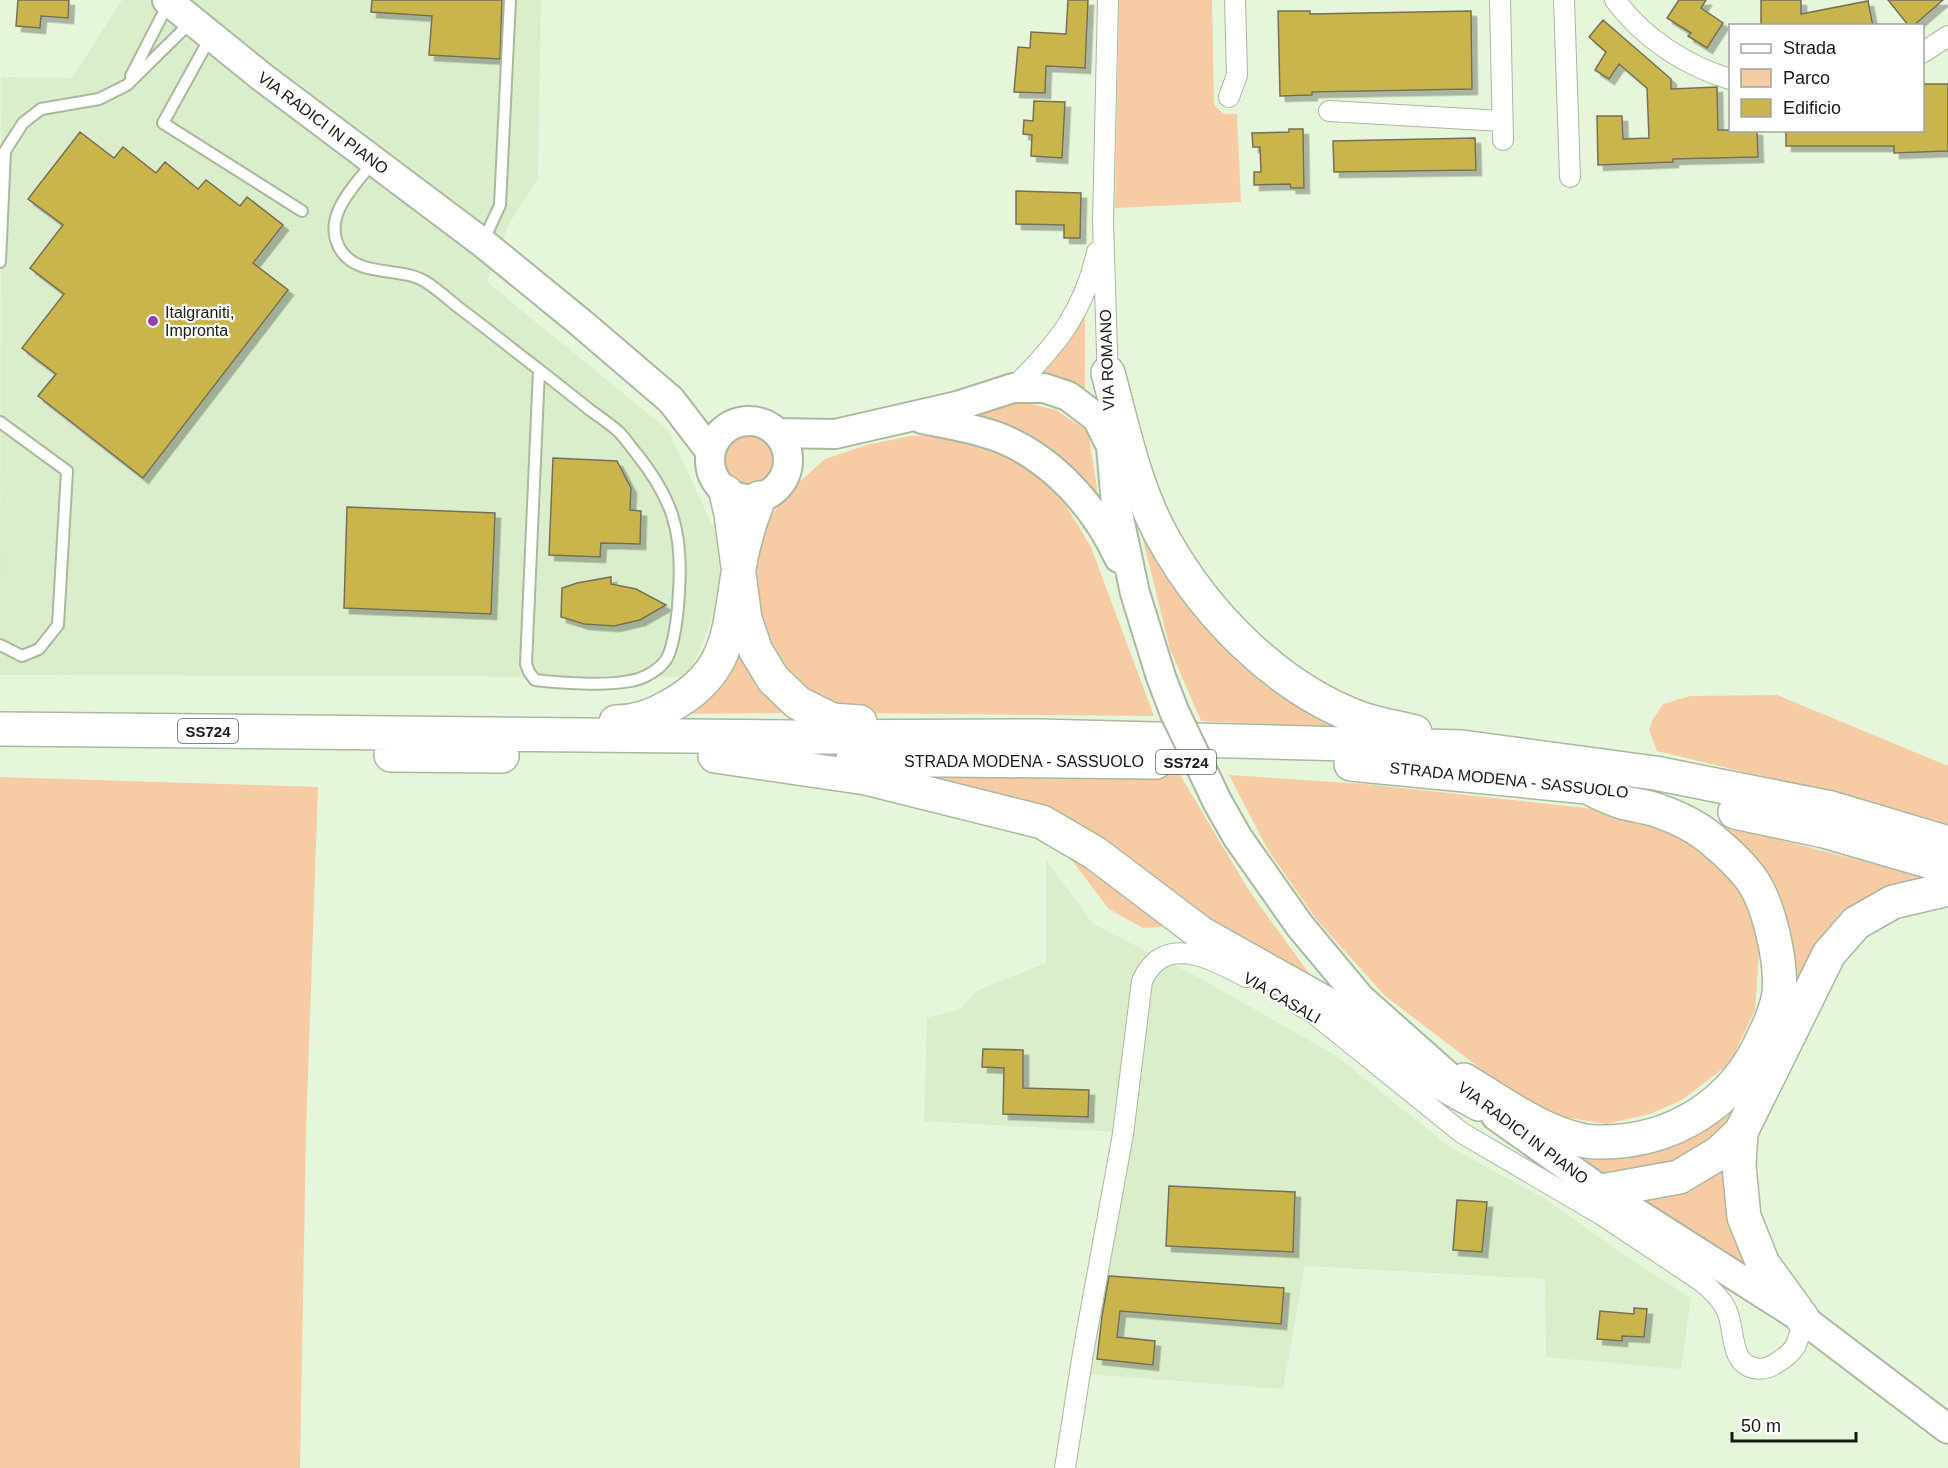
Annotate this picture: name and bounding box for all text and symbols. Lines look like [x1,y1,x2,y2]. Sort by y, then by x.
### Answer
legend [1729,24,1924,132]
text: Strada [1783,38,1837,58]
text: Parco [1783,68,1830,88]
street label: VIA RADICI IN PIANO [255,69,391,177]
text: Edificio [1783,98,1841,118]
place label: Italgraniti, Impronta [165,304,234,339]
street label: VIA ROMANO [1097,309,1117,411]
marker: Italgraniti, Impronta [146,314,160,328]
road number: SS724 [178,719,238,743]
road number: SS724 [1156,750,1216,774]
street label: STRADA MODENA - SASSUOLO [904,753,1144,770]
street label: STRADA MODENA - SASSUOLO [1389,759,1629,801]
street label: VIA CASALI [1240,969,1324,1027]
street label: VIA RADICI IN PIANO [1455,1079,1591,1187]
scale bar [1732,1405,1856,1443]
text: 50 m [1741,1416,1781,1436]

